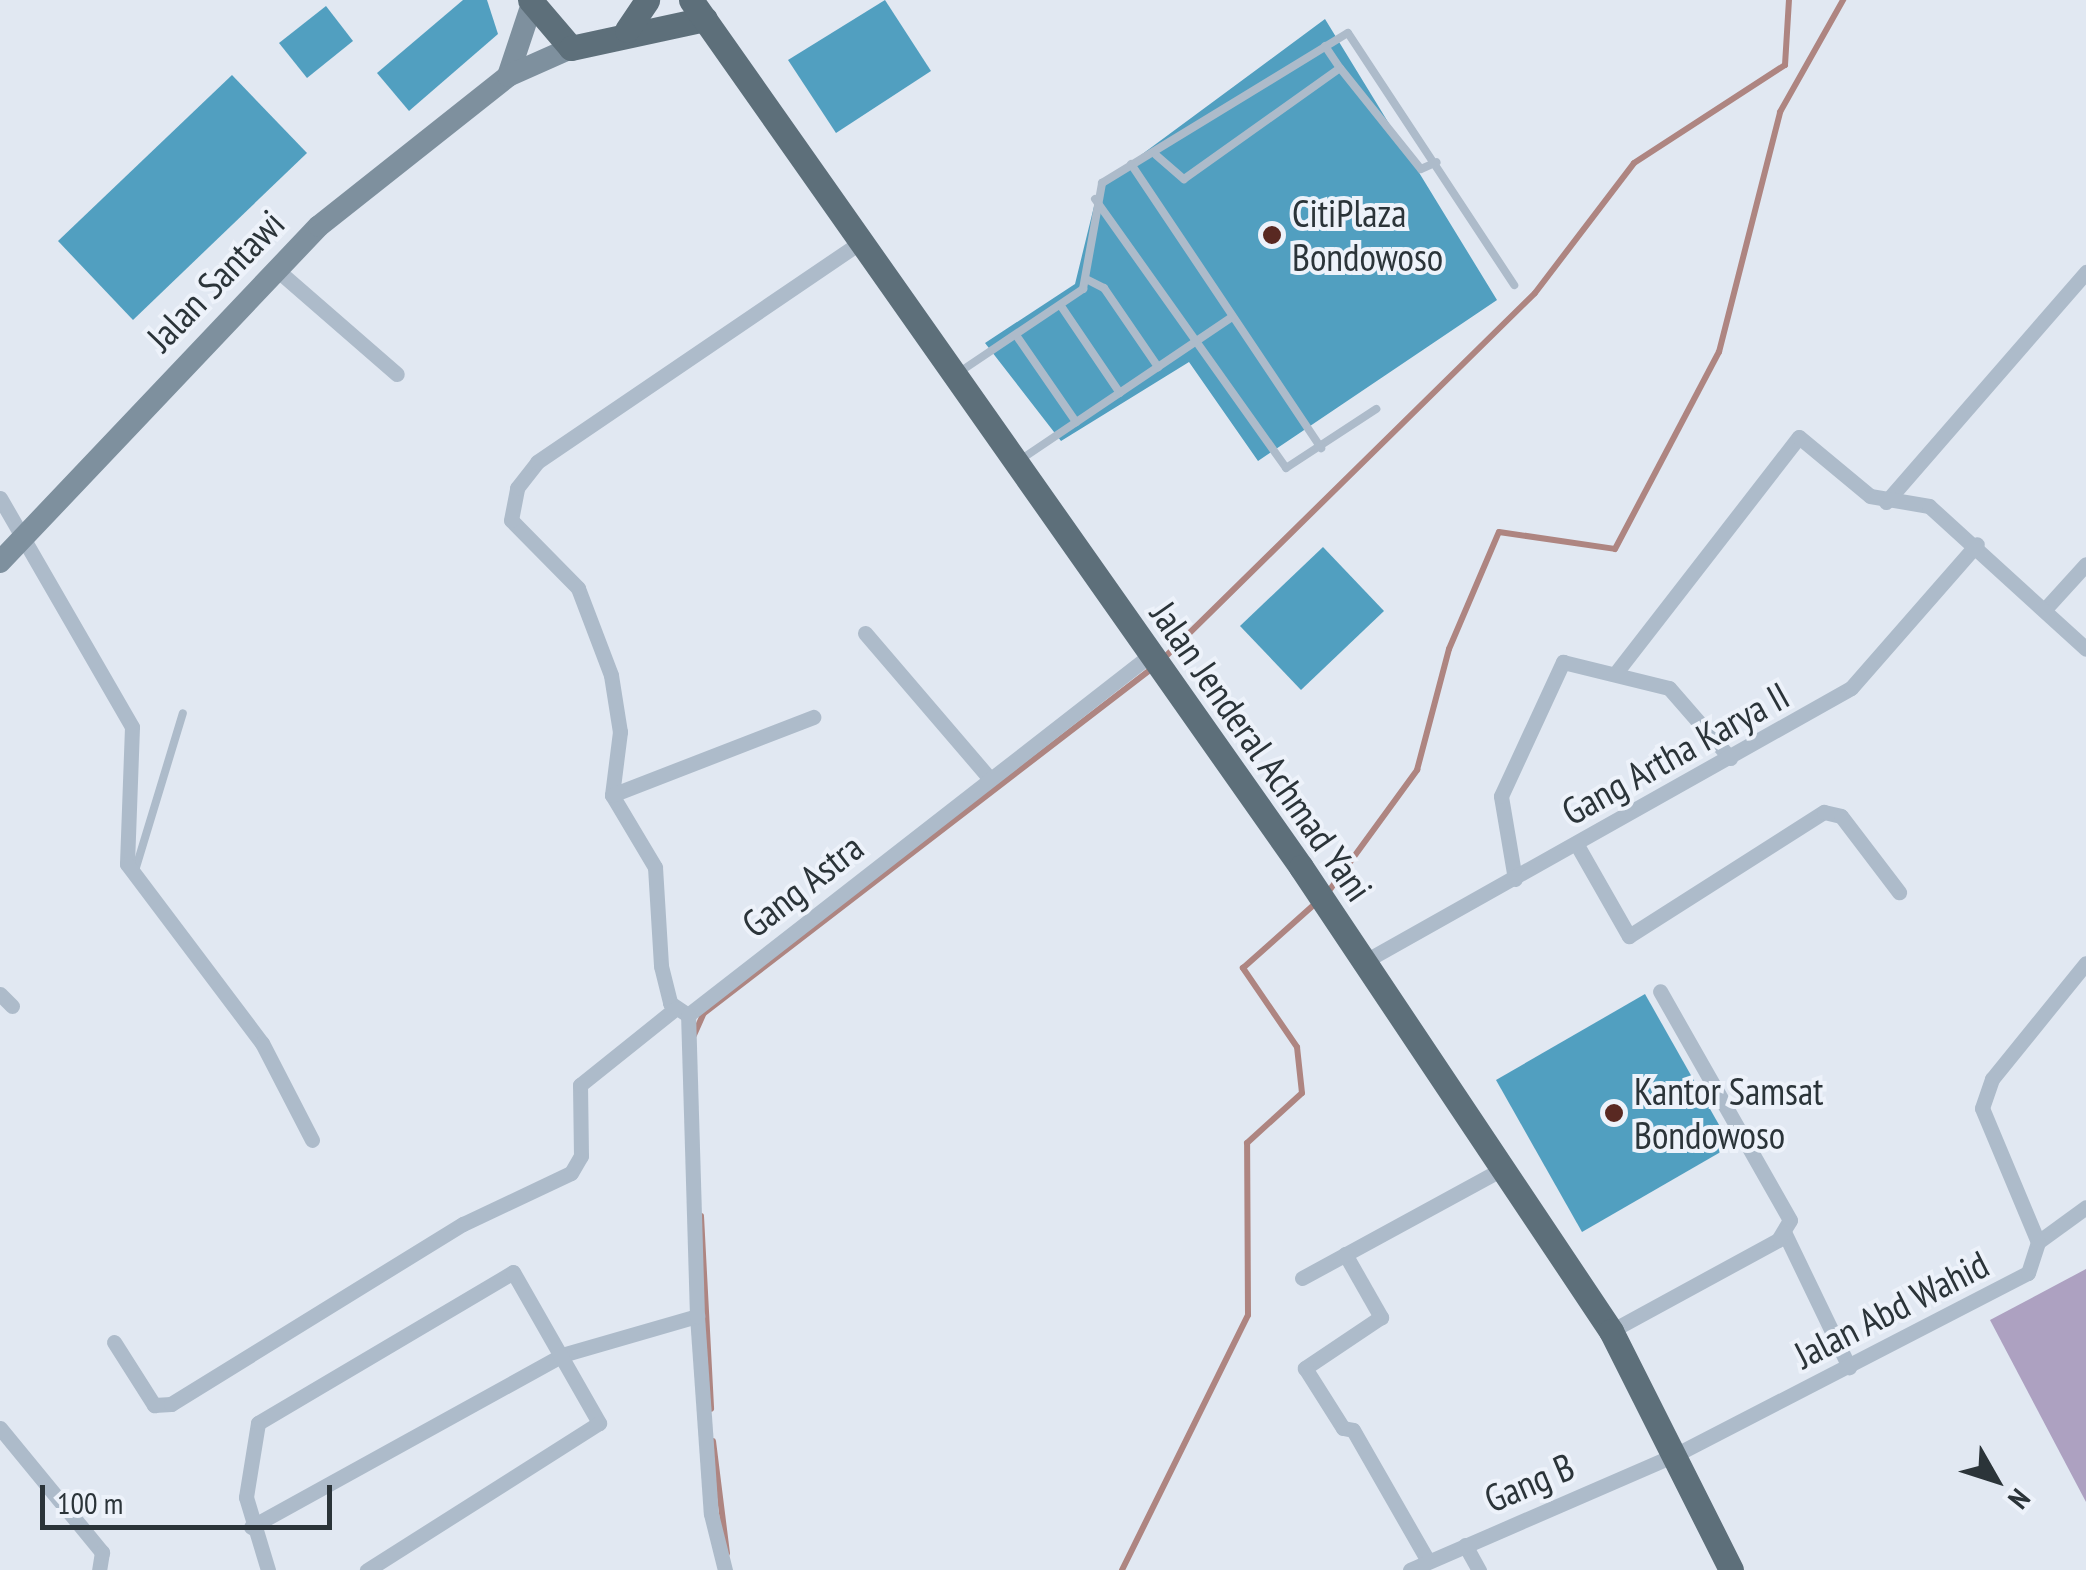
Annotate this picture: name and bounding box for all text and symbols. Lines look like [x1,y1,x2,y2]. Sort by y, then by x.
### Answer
place label: CitiPlaza Bondowoso [1292,190,1443,280]
street label: Jalan Santawi [137,200,293,360]
marker: CitiPlaza Bondowoso [1261,224,1283,246]
street label: Jalan Jenderal Achmad Yani [1141,592,1383,910]
street label: Gang Artha Karya II [1553,672,1797,834]
street label: Gang Astra [732,823,872,947]
place label: Kantor Samsat Bondowoso [1634,1068,1824,1158]
marker: Kantor Samsat Bondowoso [1603,1102,1625,1124]
street label: Jalan Abd Wahid [1786,1240,1996,1378]
north arrow [1946,1430,2046,1530]
street label: Gang B [1477,1443,1581,1521]
scale bar [45,1465,338,1527]
text: N [2001,1482,2039,1517]
text: 100 m [57,1483,123,1522]

